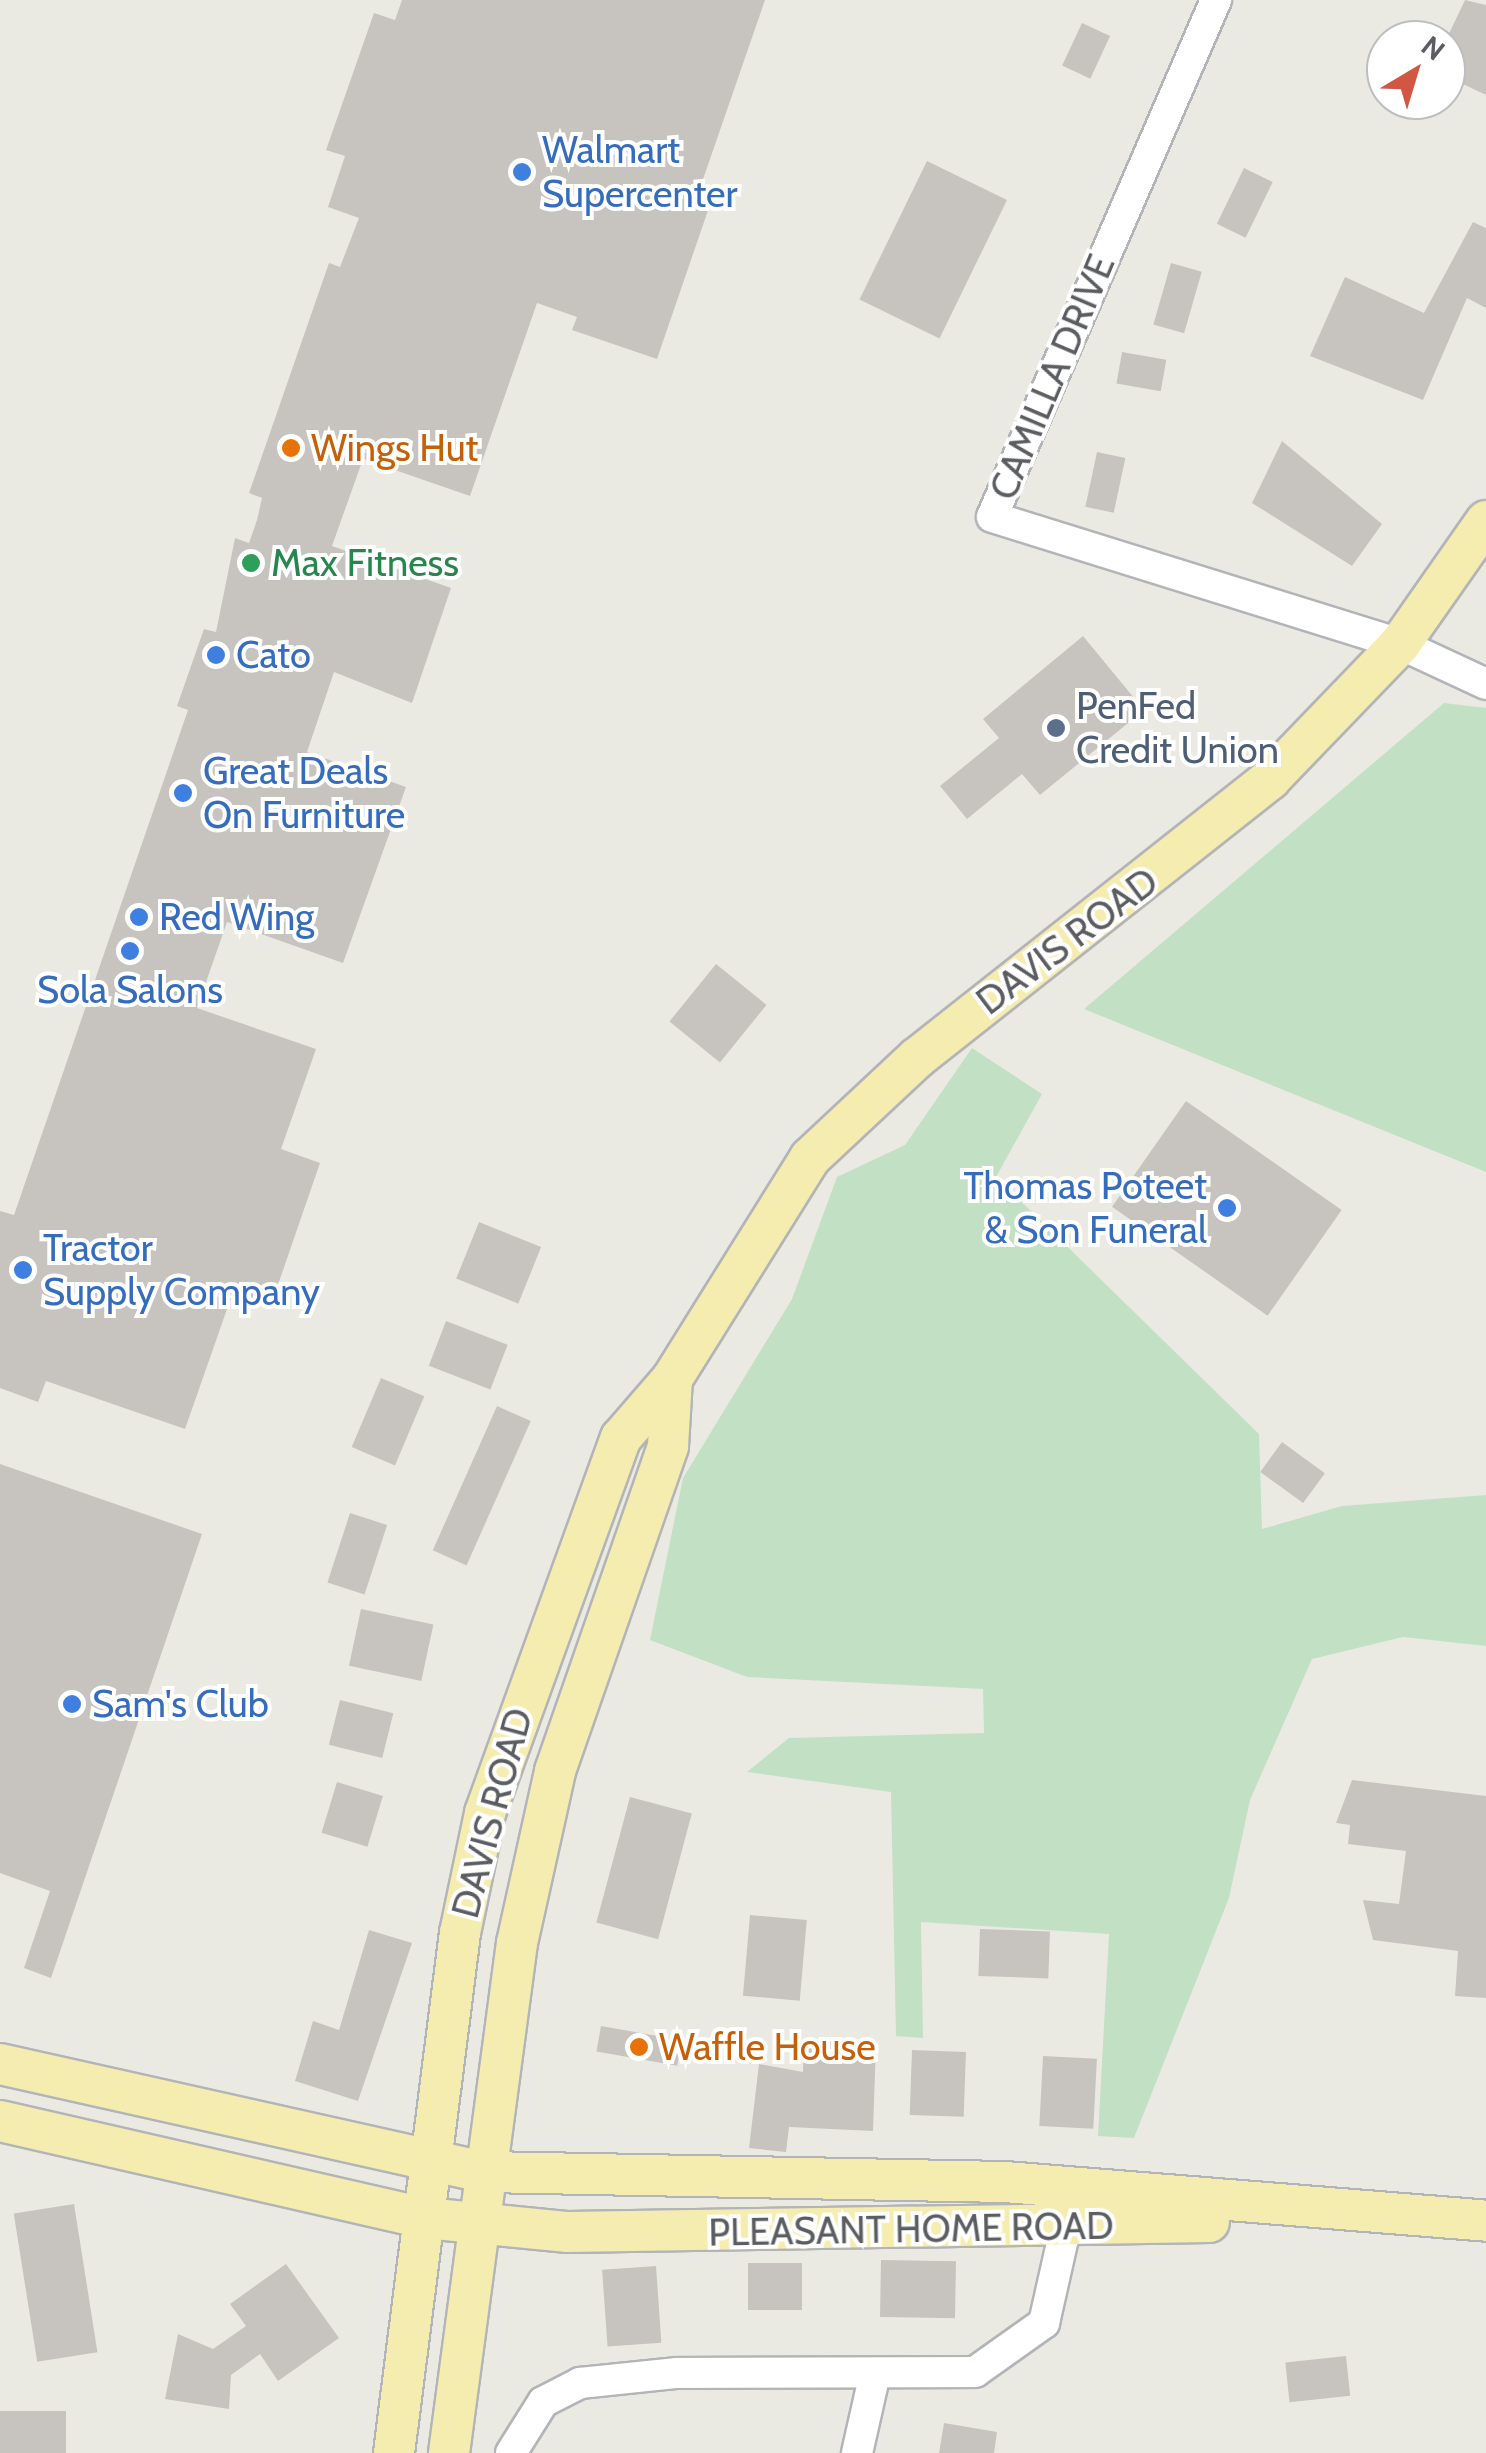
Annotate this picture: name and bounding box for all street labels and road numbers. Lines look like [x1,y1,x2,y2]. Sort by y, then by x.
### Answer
street label: CAMILLA DRIVE [980,248,1124,506]
street label: DAVIS ROAD [967,858,1167,1024]
street label: DAVIS ROAD [442,1703,542,1923]
street label: PLEASANT HOME ROAD [708,2203,1114,2255]

